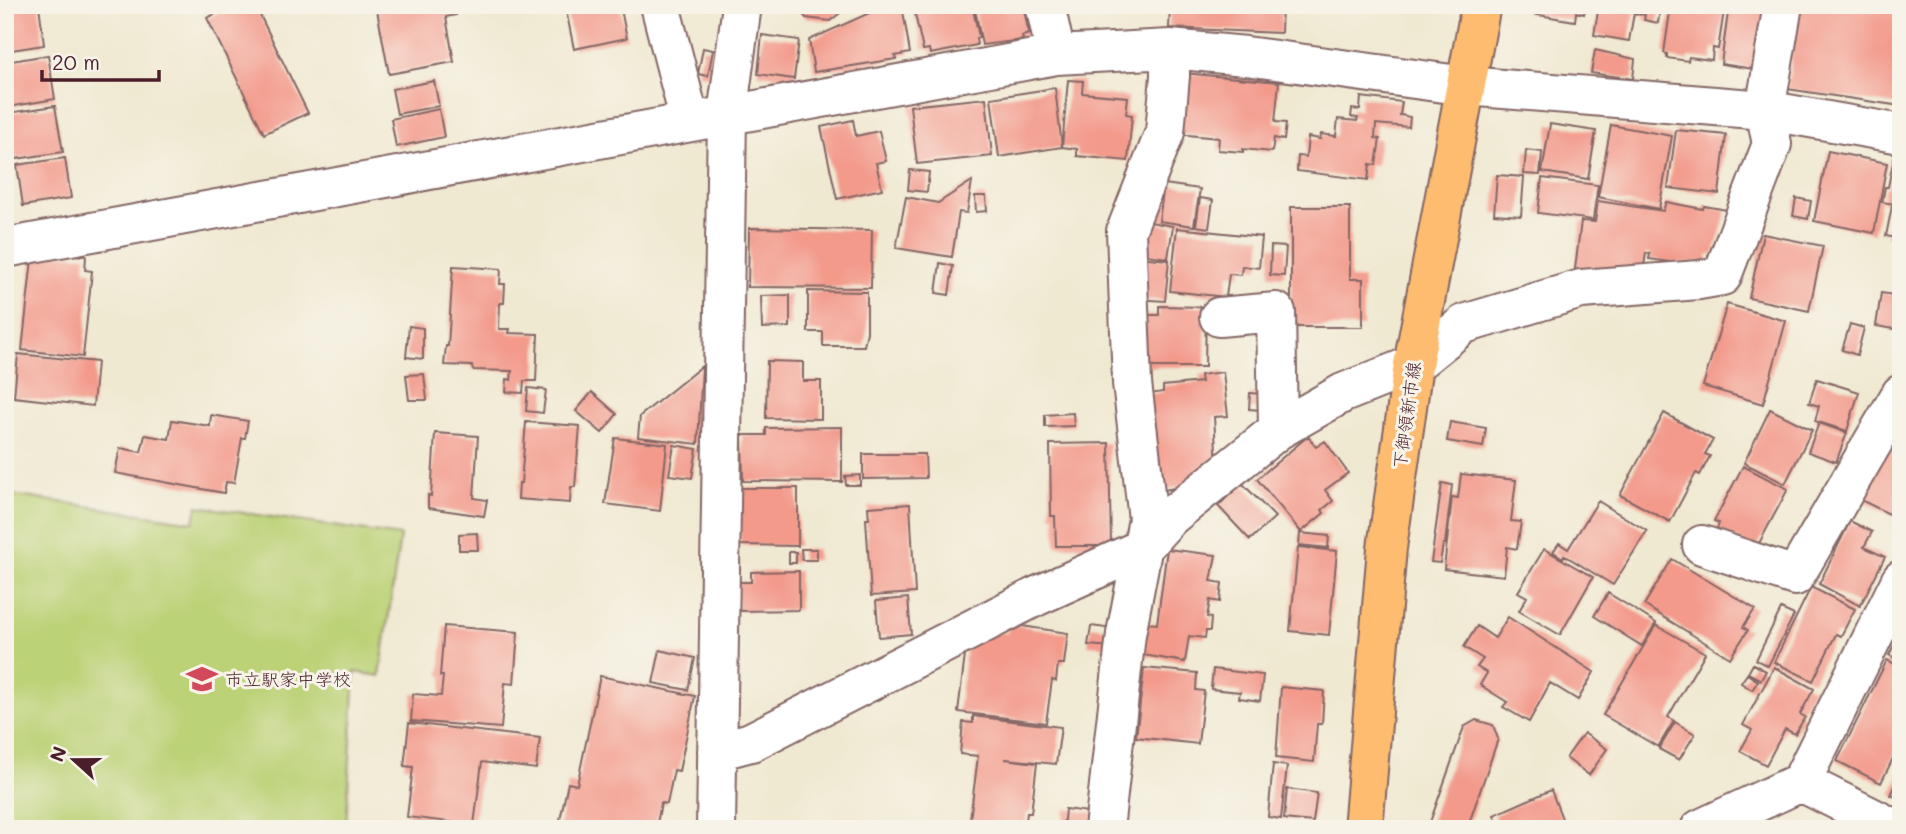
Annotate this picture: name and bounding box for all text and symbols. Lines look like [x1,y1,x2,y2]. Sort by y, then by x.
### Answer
scale bar [42,38,159,82]
text: 20 m [52,48,100,75]
street label: 下御領新市線 [1387,360,1425,470]
school or university icon: 市立駅家中学校 [185,662,219,696]
place label: 市立駅家中学校 [225,667,351,691]
north arrow [38,726,108,796]
text: N [43,743,72,765]

